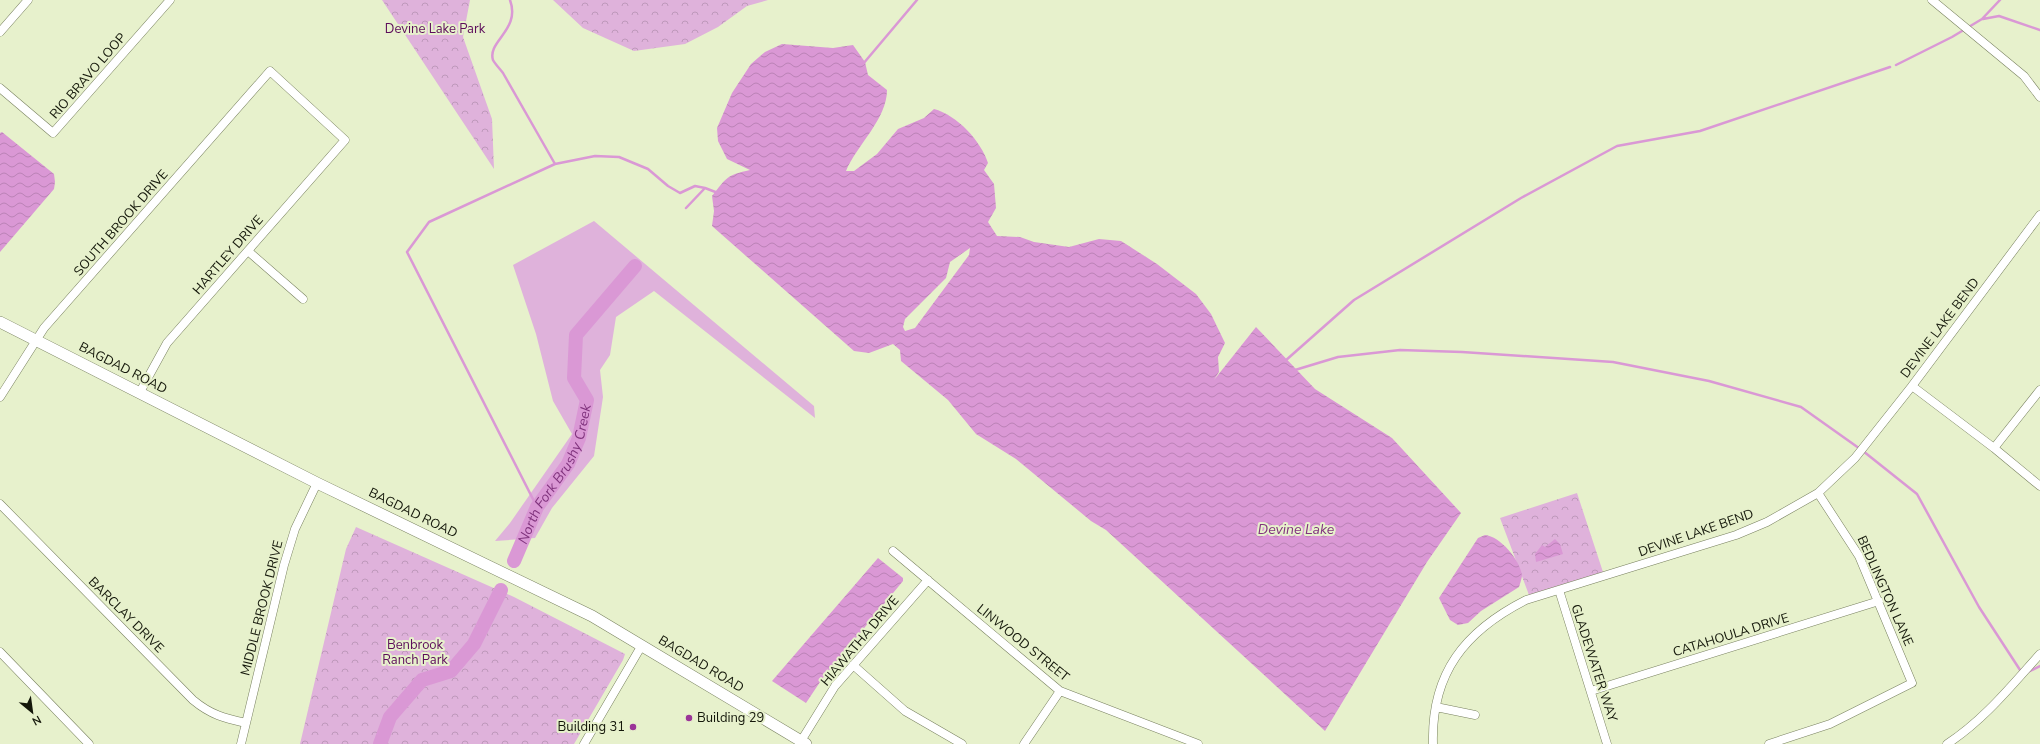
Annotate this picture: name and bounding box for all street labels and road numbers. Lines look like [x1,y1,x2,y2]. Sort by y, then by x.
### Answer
street label: RIO BRAVO LOOP [46,29,130,123]
street label: SOUTH BROOK DRIVE [70,166,172,280]
street label: HARTLEY DRIVE [189,212,267,298]
street label: DEVINE LAKE BEND [1896,274,1984,382]
street label: BAGDAD ROAD [76,338,170,398]
street label: BAGDAD ROAD [365,484,461,542]
street label: DEVINE LAKE BEND [1636,505,1756,561]
street label: BEDLINGTON LANE [1853,533,1917,649]
street label: MIDDLE BROOK DRIVE [236,539,288,677]
street label: BARCLAY DRIVE [84,573,168,657]
street label: HIAWATHA DRIVE [817,592,903,690]
street label: LINWOOD STREET [973,600,1073,686]
street label: GLADEWATER WAY [1567,602,1622,724]
street label: CATAHOULA DRIVE [1671,609,1791,661]
street label: BAGDAD ROAD [655,631,747,697]

